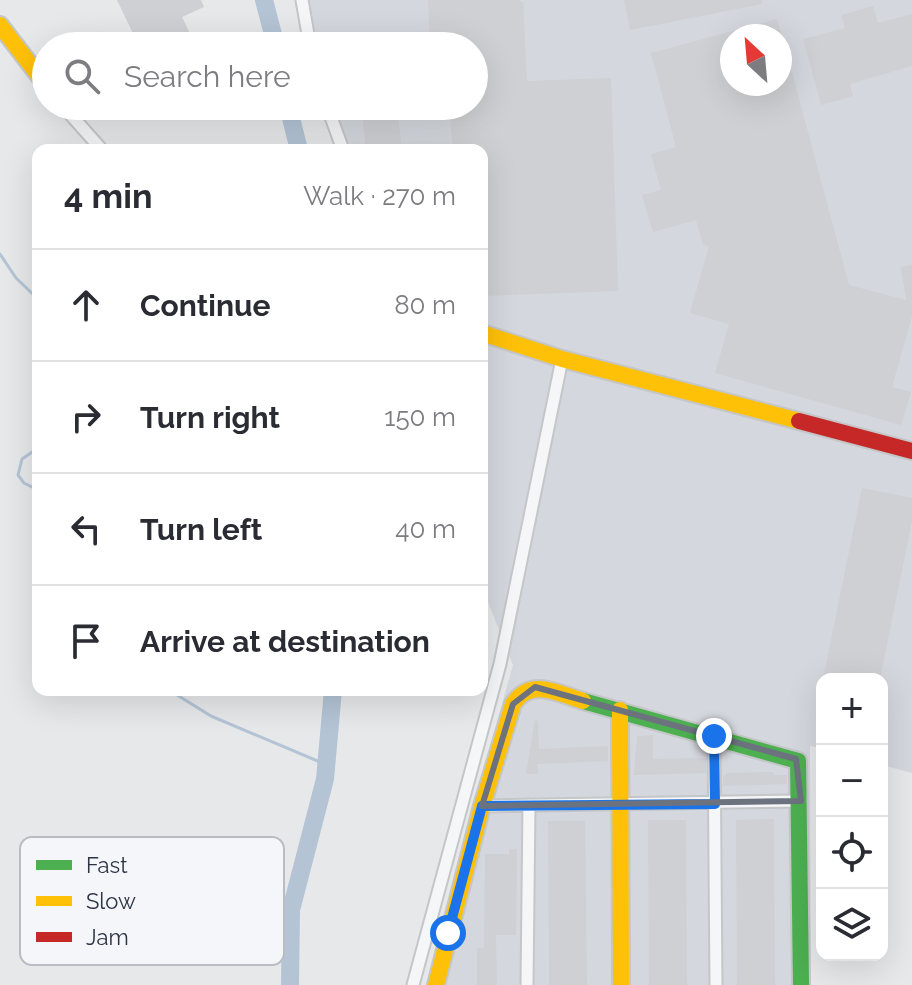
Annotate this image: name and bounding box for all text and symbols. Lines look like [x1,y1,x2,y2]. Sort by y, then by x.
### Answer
north arrow [720,24,792,96]
search box [32,32,488,120]
icon: search [60,54,104,98]
text: Search here [124,59,291,94]
text: 4 min [64,176,152,216]
text: Walk · 270 m [303,181,456,211]
icon: ahead [64,283,108,327]
text: Continue [140,288,271,323]
text: 80 m [394,290,456,320]
icon: right [64,395,108,439]
text: Turn right [140,400,280,435]
text: 150 m [384,402,456,432]
icon: left [64,507,108,551]
text: Turn left [140,512,262,547]
text: 40 m [395,514,456,544]
icon: arrive [64,619,108,663]
text: Arrive at destination [140,624,430,659]
map controls [816,673,888,961]
button: + [816,673,888,745]
route end [696,718,732,754]
button: − [816,745,888,817]
button: locate [816,817,888,889]
legend [20,837,284,965]
text: Fast [86,852,128,878]
text: Slow [86,888,136,914]
button: layers [816,889,888,961]
route start [430,915,466,951]
text: Jam [86,924,129,950]

